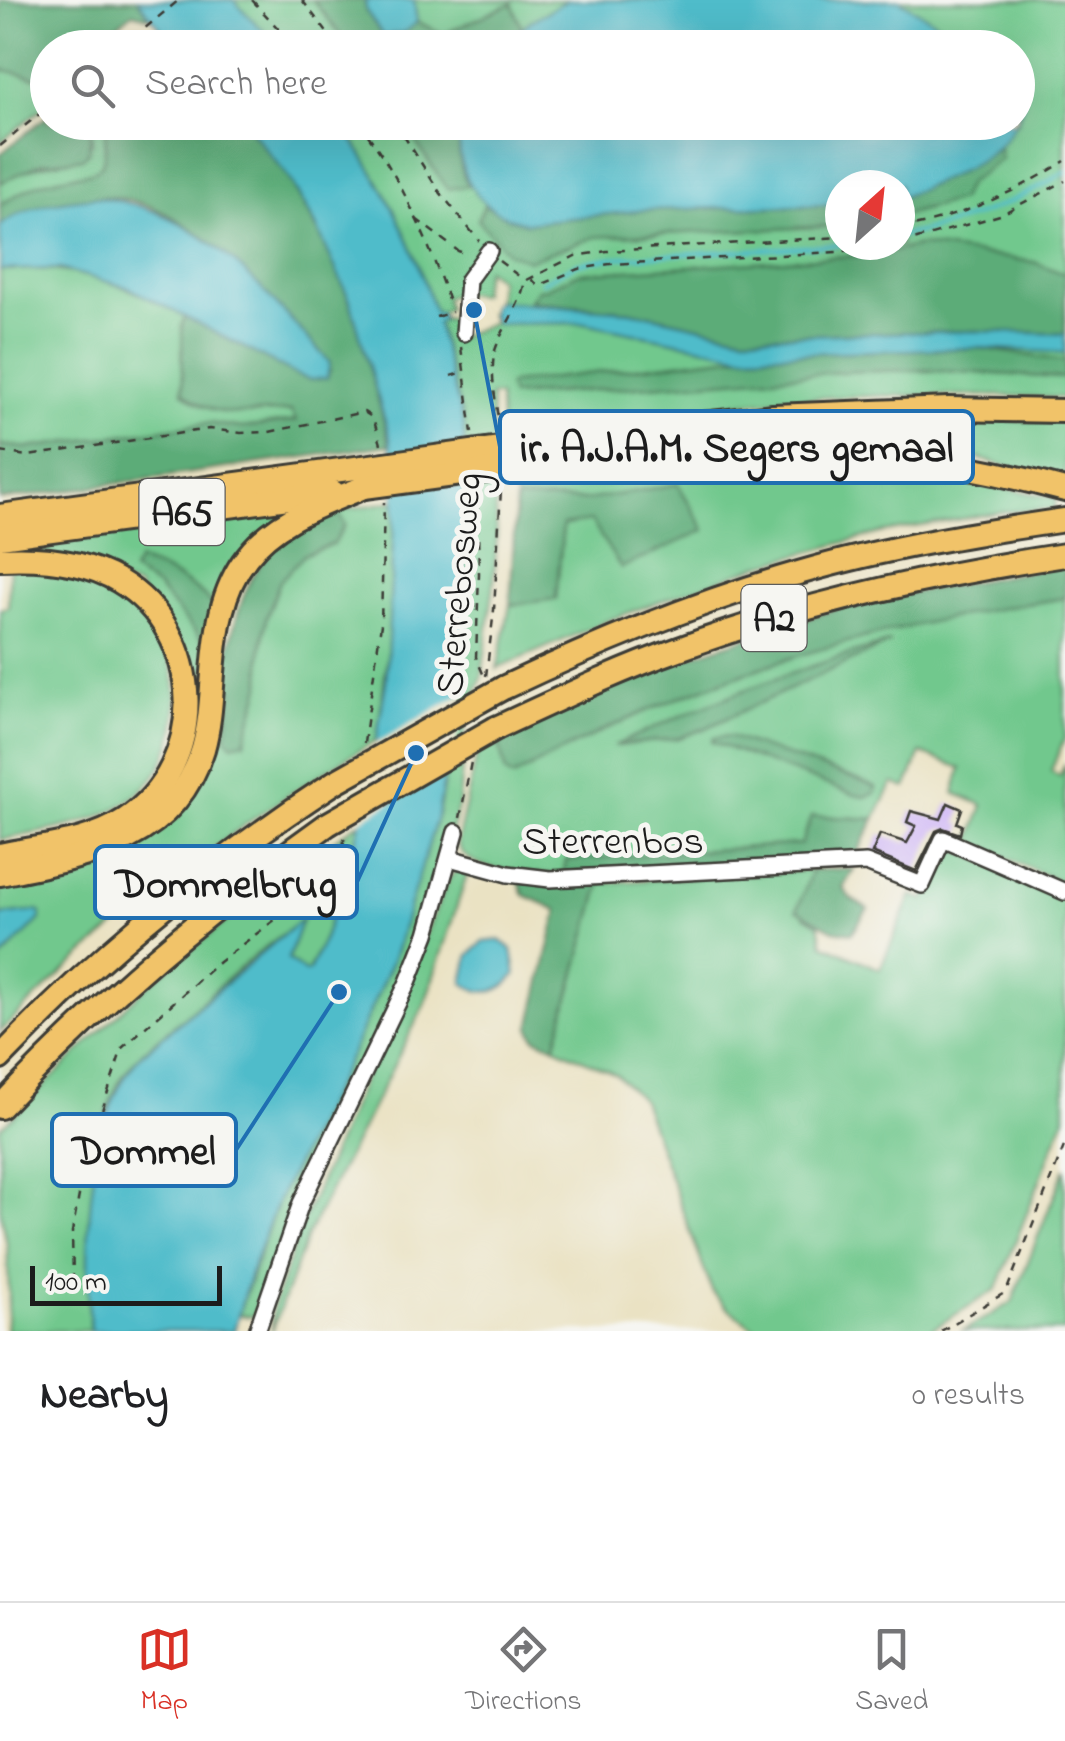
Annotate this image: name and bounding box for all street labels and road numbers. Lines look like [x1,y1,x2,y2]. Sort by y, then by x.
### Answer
street label: Sterrebosweg [422,470,501,699]
road number: A65 [140,479,224,545]
road number: A2 [742,585,806,651]
street label: Sterrenbos [522,814,704,873]

